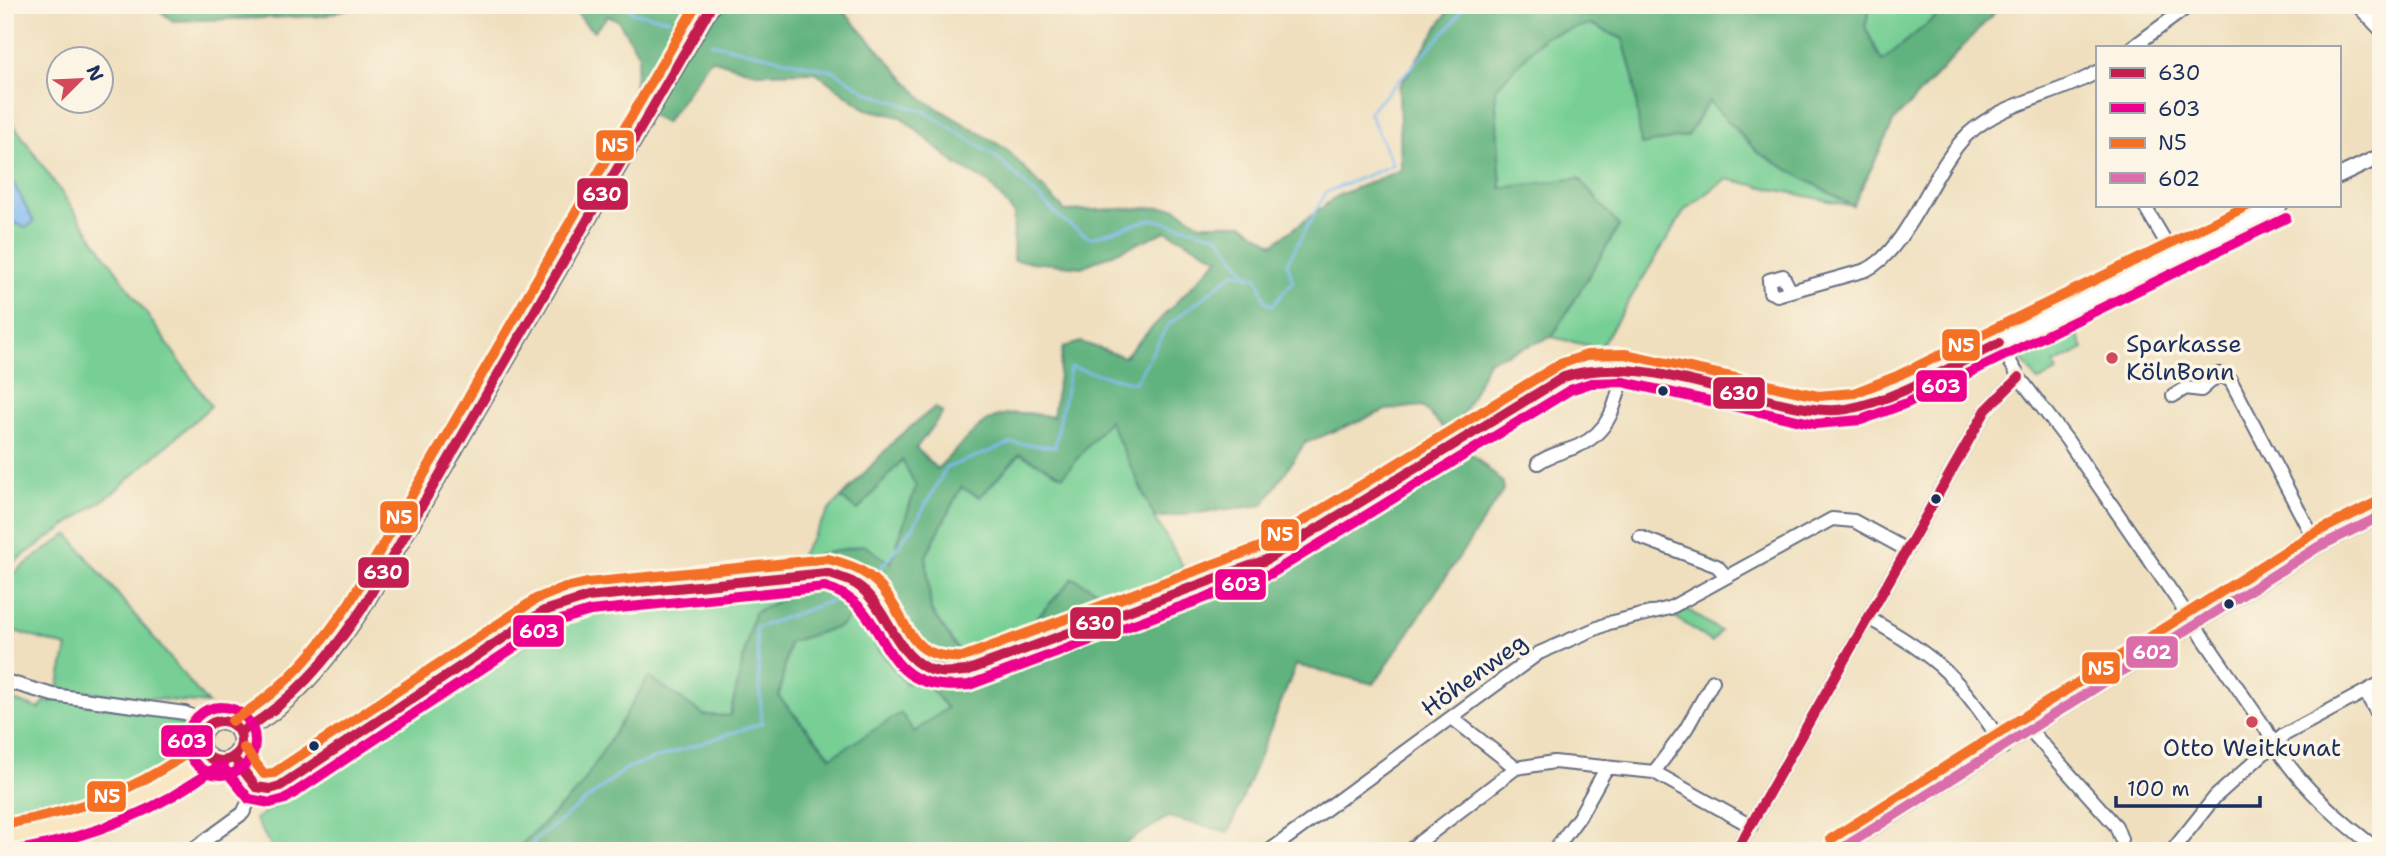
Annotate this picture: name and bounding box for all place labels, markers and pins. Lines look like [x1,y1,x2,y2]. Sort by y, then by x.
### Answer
place label: Sparkasse KölnBonn [2126,328,2242,388]
marker: Sparkasse KölnBonn [2104,350,2120,366]
unlabelled marker [1656,384,1670,398]
unlabelled marker [1929,492,1943,506]
unlabelled marker [2222,597,2236,611]
marker: Otto Weitkunat [2244,714,2260,730]
place label: Otto Weitkunat [2163,732,2341,764]
unlabelled marker [307,739,321,753]

